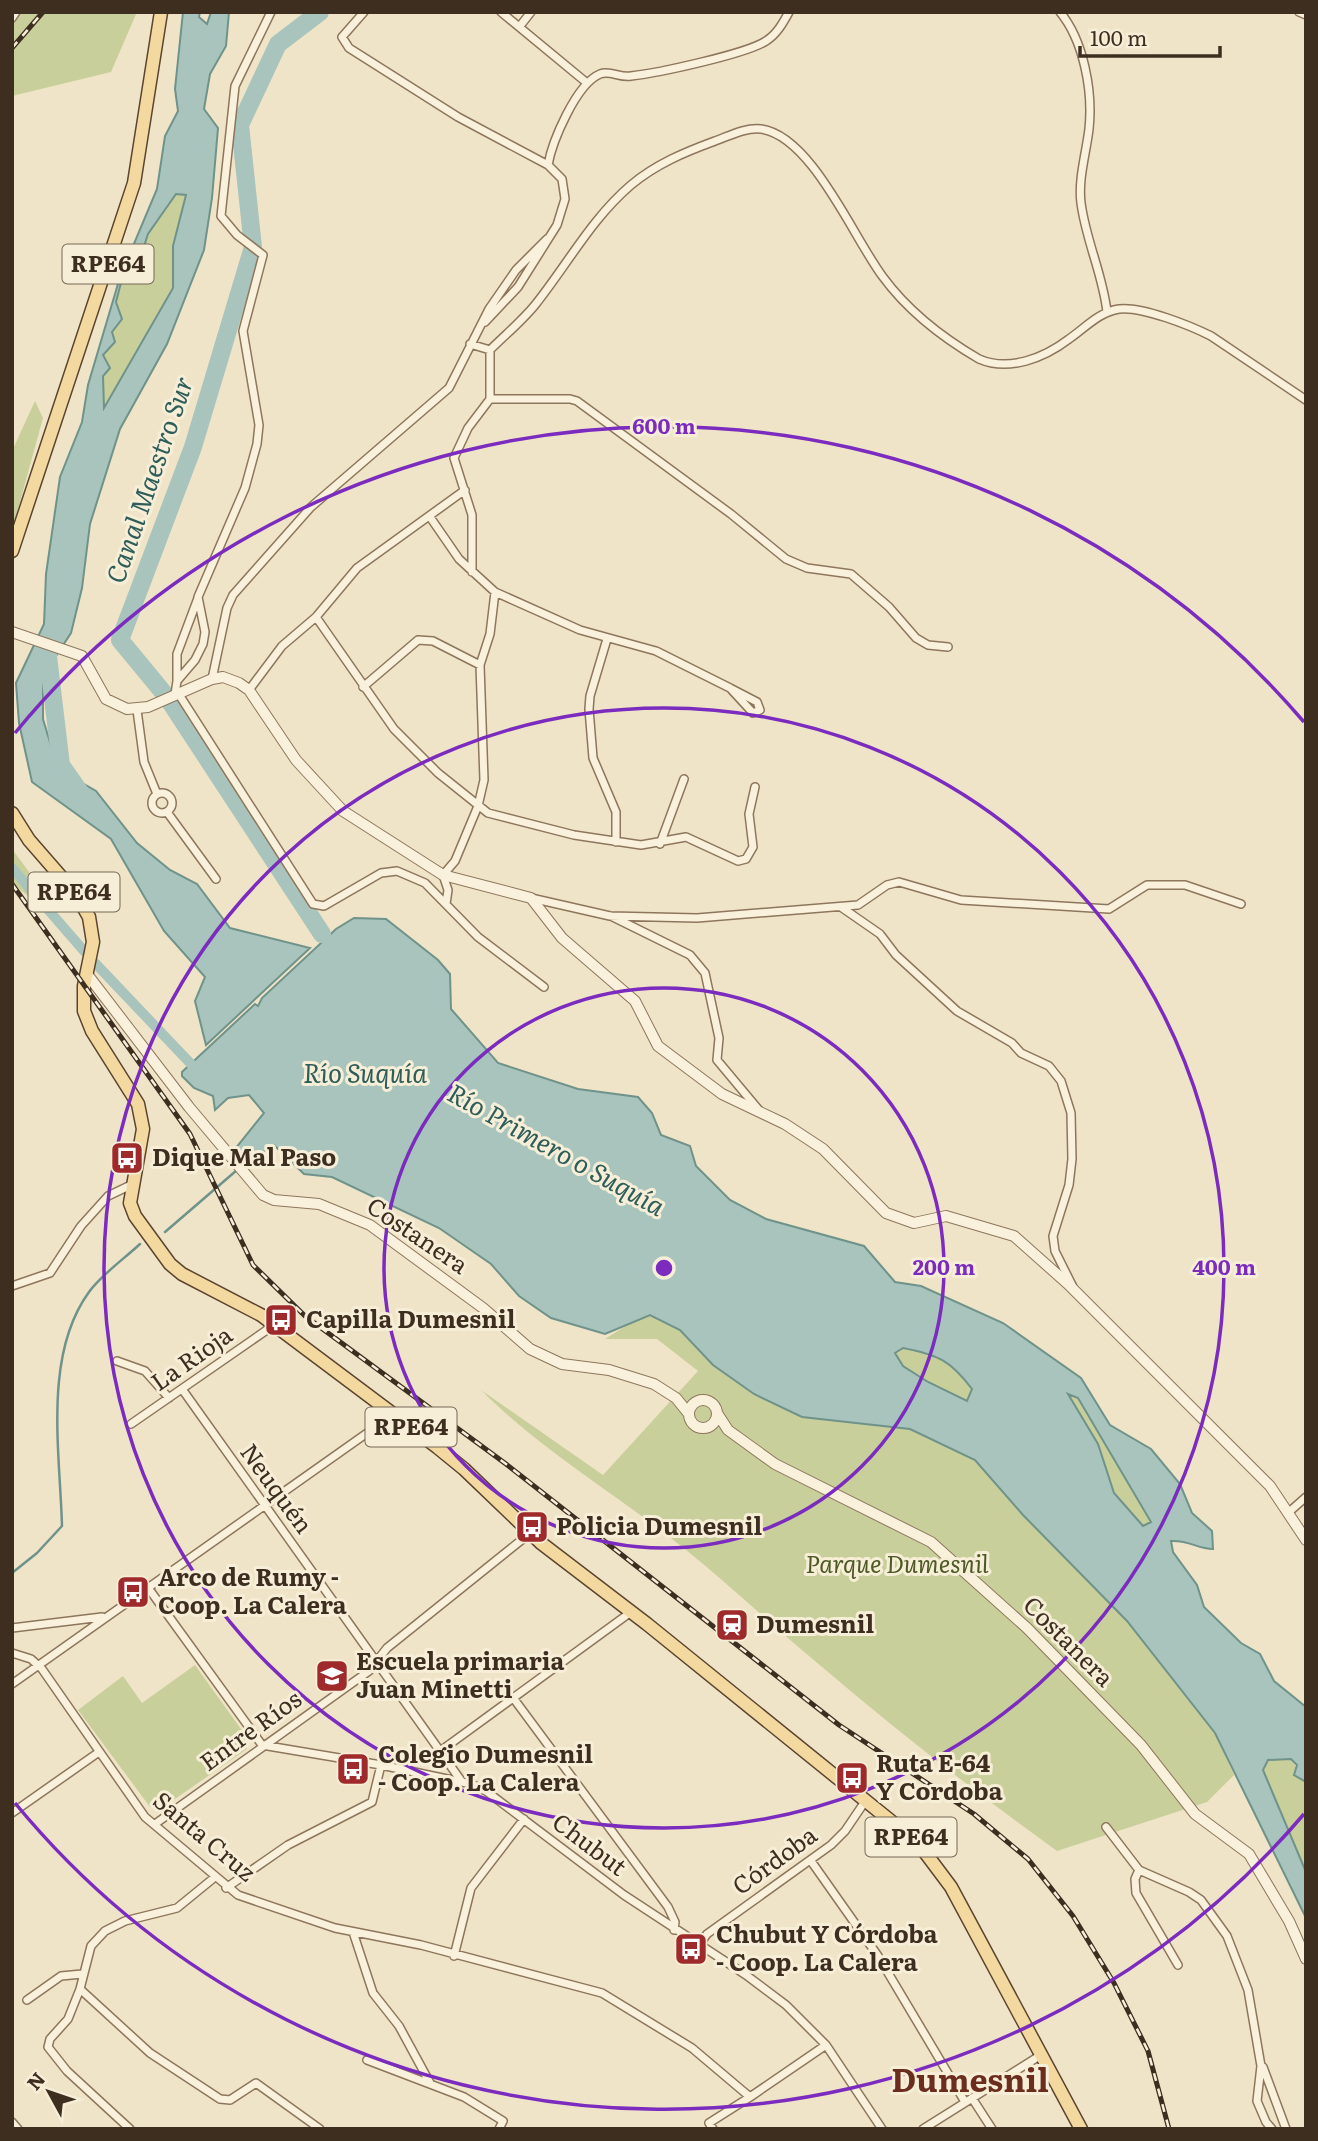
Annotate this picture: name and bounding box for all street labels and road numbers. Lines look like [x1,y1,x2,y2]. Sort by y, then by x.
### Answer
road number: RPE64 [62,244,154,284]
road number: RPE64 [28,872,119,912]
street label: Costanera [361,1187,476,1281]
street label: La Rioja [143,1316,239,1398]
road number: RPE64 [366,1408,457,1446]
street label: Neuquén [233,1435,323,1540]
street label: Costanera [1017,1587,1123,1693]
street label: Entre Ríos [192,1680,308,1778]
street label: Santa Cruz [147,1782,265,1889]
street label: Chubut [546,1803,635,1883]
street label: Córdoba [724,1816,823,1902]
road number: RPE64 [866,1818,956,1856]

